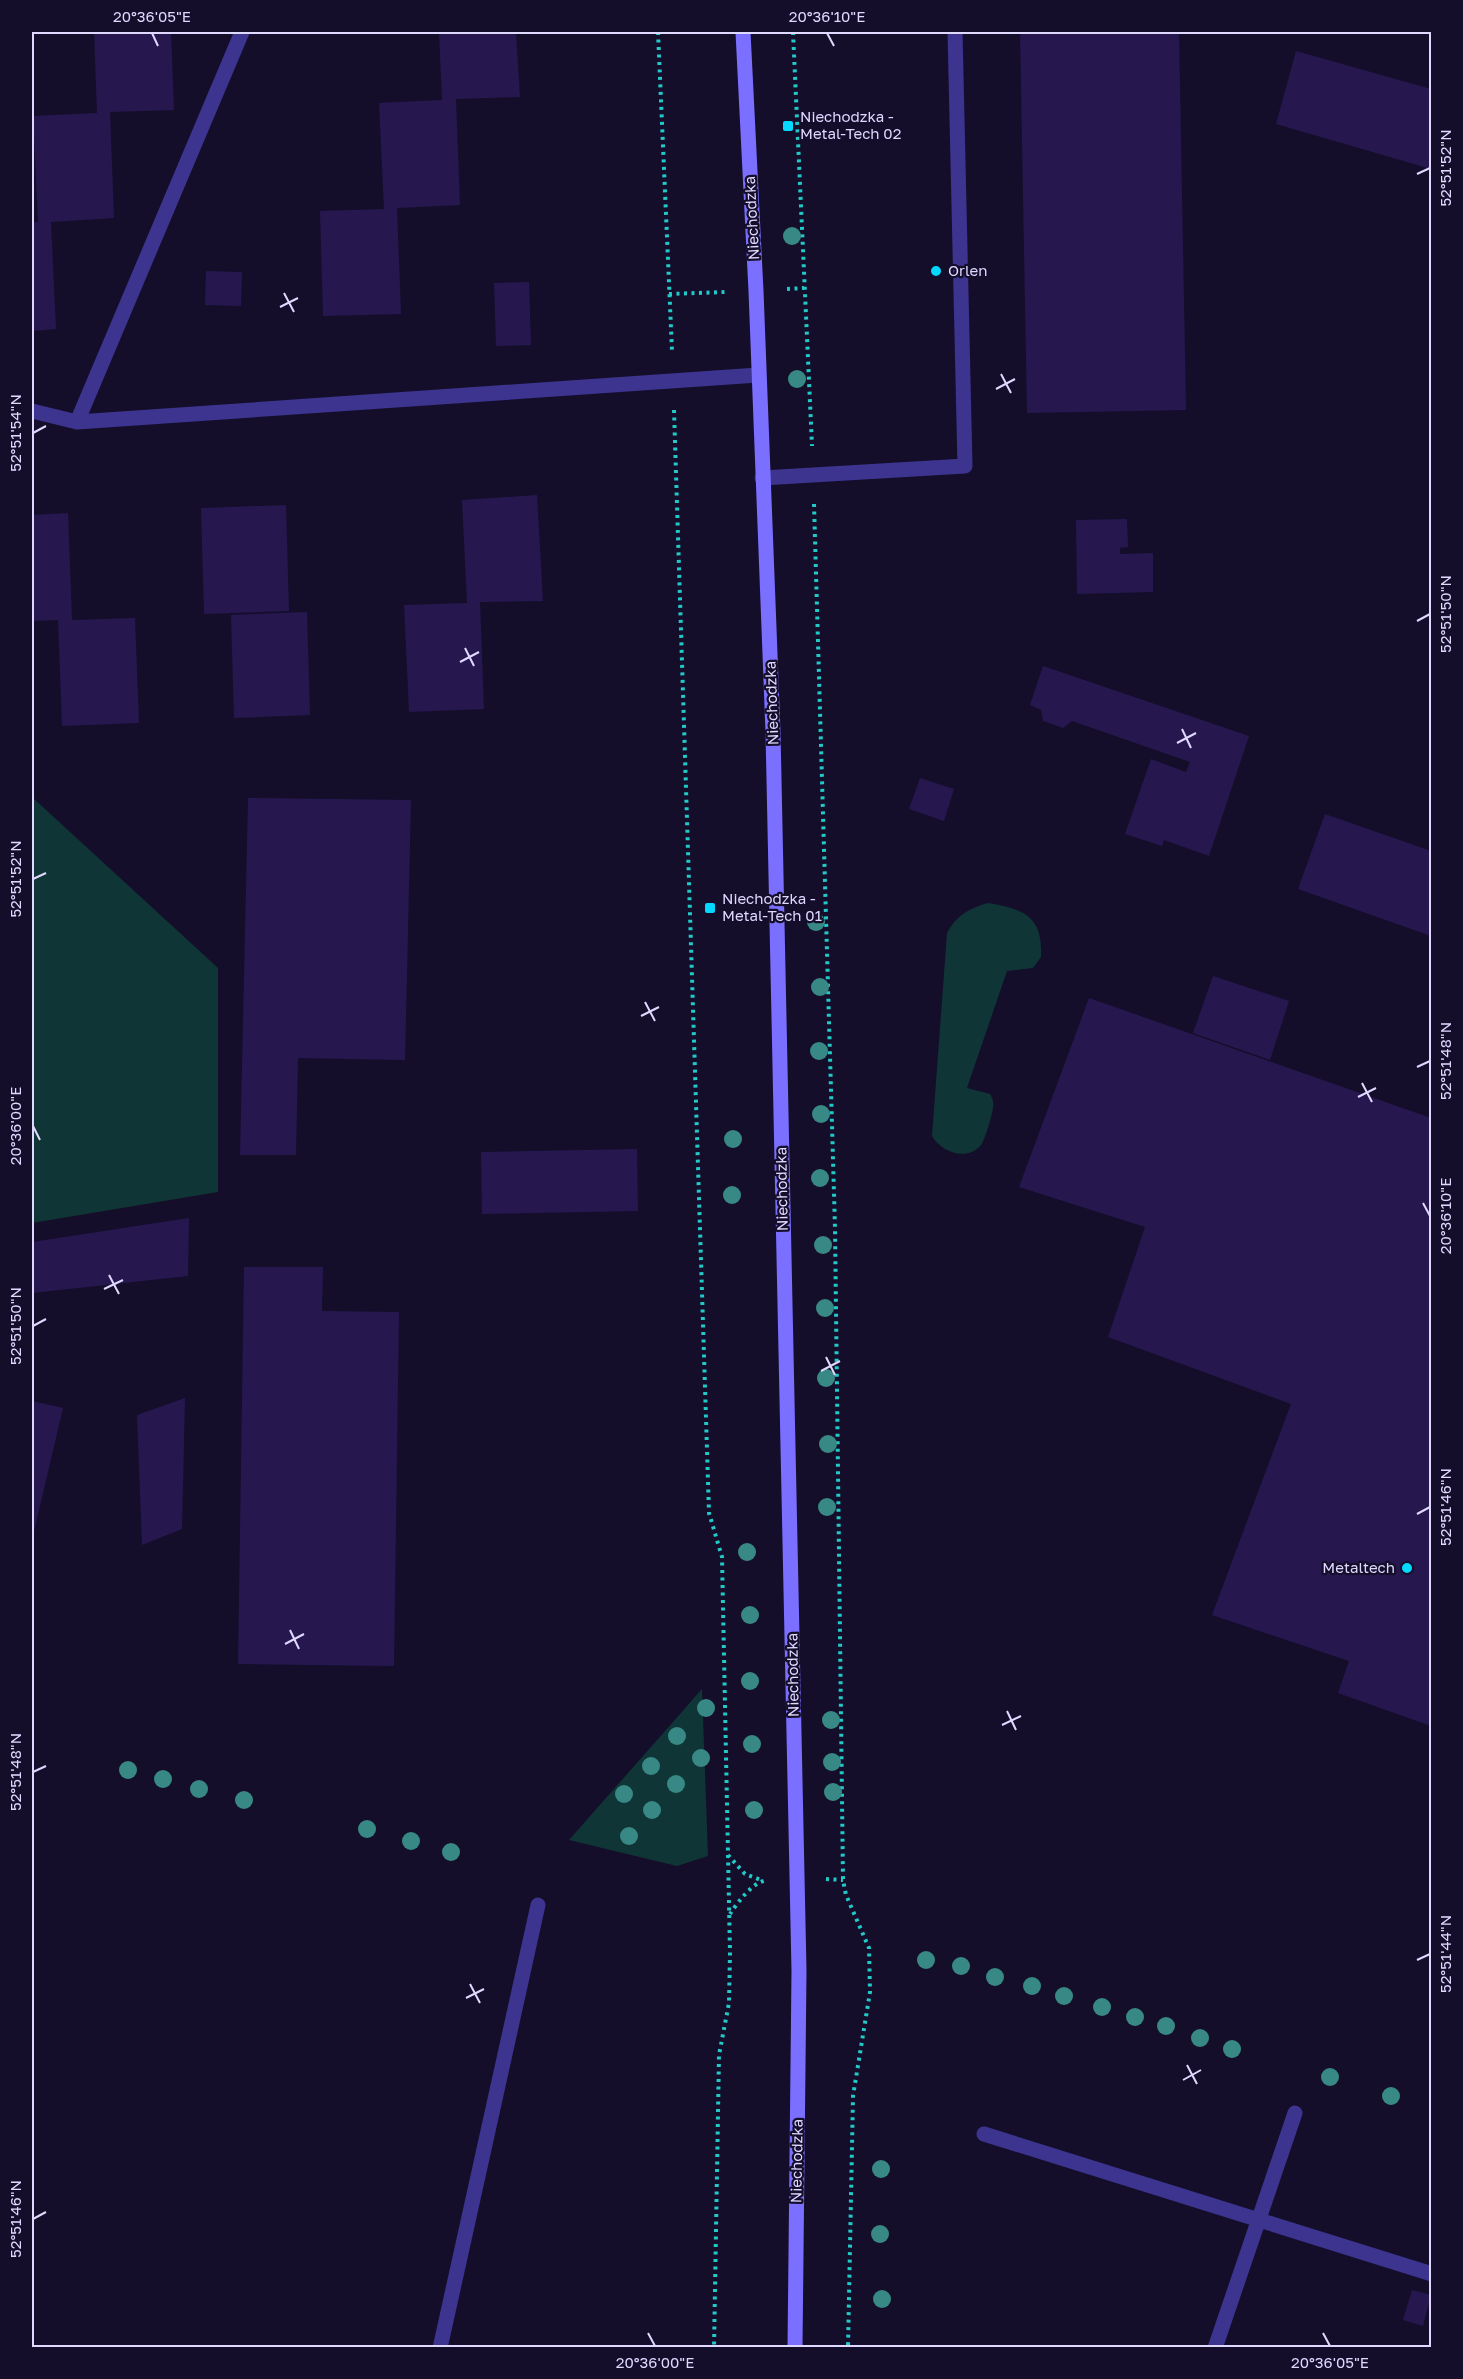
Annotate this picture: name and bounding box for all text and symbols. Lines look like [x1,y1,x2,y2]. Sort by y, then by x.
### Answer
text: 20°36'05"E [113,7,191,25]
text: 20°36'10"E [789,7,865,25]
place label: Niechodzka - Metal-Tech 02 [800,107,901,142]
marker: Niechodzka - Metal-Tech 02 [781,119,795,133]
text: 52°51'52"N [1436,129,1454,207]
street label: Niechodzka [740,176,762,261]
place label: Orlen [948,261,988,279]
marker: Orlen [929,264,943,278]
text: 52°51'54"N [6,394,24,472]
text: 52°51'50"N [1436,575,1454,653]
street label: Niechodzka [761,661,781,745]
text: 52°51'52"N [6,840,24,918]
place label: Niechodzka - Metal-Tech 01 [722,889,822,924]
marker: Niechodzka - Metal-Tech 01 [703,901,717,915]
text: 52°51'48"N [1436,1022,1454,1100]
text: 20°36'00"E [6,1087,24,1165]
street label: Niechodzka [771,1147,791,1231]
text: 20°36'10"E [1436,1178,1454,1254]
text: 52°51'50"N [6,1287,24,1365]
text: 52°51'46"N [1436,1468,1454,1546]
place label: Metaltech [1322,1558,1395,1576]
marker: Metaltech [1400,1561,1414,1575]
street label: Niechodzka [782,1633,802,1717]
text: 52°51'48"N [6,1733,24,1811]
text: 52°51'44"N [1436,1915,1454,1993]
street label: Niechodzka [786,2119,806,2203]
text: 52°51'46"N [6,2180,24,2258]
text: 20°36'00"E [616,2353,694,2371]
text: 20°36'05"E [1291,2353,1369,2371]

